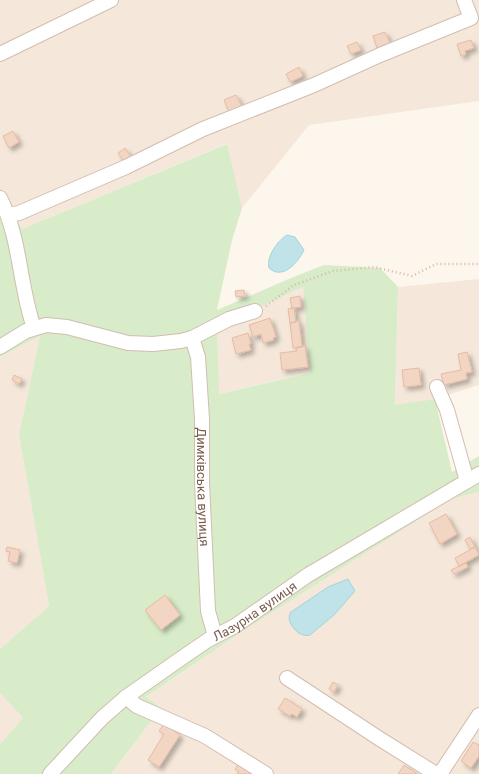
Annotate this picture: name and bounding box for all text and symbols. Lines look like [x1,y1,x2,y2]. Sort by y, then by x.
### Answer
street label: Димківська вулиця [195,427,212,547]
street label: Лазурна вулиця [210,578,299,644]

